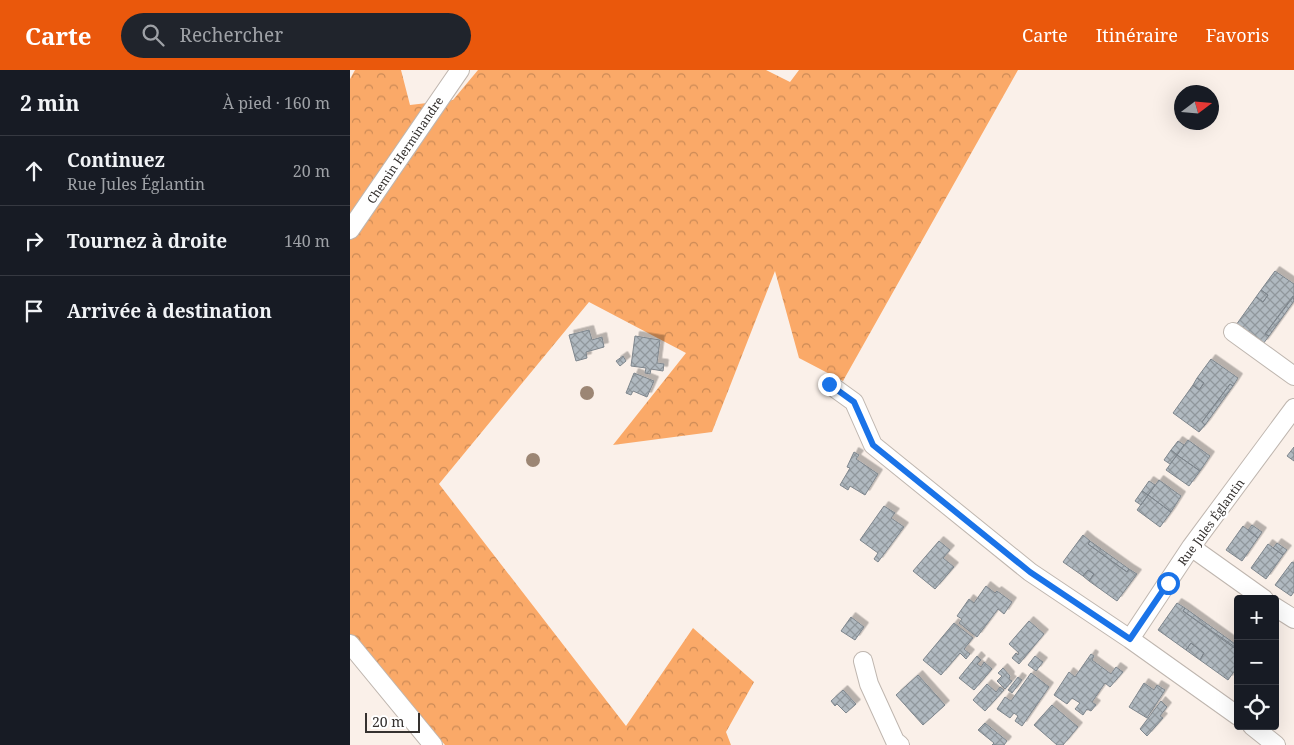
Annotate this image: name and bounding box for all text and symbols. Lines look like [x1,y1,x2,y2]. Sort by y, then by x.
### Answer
search box [121,13,471,58]
text: Carte [25,19,91,52]
icon: search [139,21,167,49]
text: Rechercher [179,22,283,48]
text: Carte [1022,23,1068,47]
text: Itinéraire [1096,23,1178,47]
text: Favoris [1206,23,1269,47]
north arrow [1174,85,1219,130]
text: 2 min [20,89,79,117]
text: À pied · 160 m [223,92,330,114]
street label: Chemin Herminandre [363,93,447,207]
text: Continuez [67,147,165,173]
icon: ahead [20,157,48,185]
text: 20 m [293,160,330,182]
text: Rue Jules Églantin [67,173,205,195]
icon: right [20,227,48,255]
text: Tournez à droite [67,228,227,254]
text: 140 m [284,230,330,252]
icon: arrive [20,297,48,325]
text: Arrivée à destination [67,298,272,324]
route end [818,373,841,396]
street label: Rue Jules Églantin [1174,475,1248,569]
route start [1157,572,1180,595]
map controls [1234,595,1279,730]
button: + [1234,595,1279,640]
button: − [1234,640,1279,685]
button: locate [1234,685,1279,730]
scale bar [365,710,420,733]
text: 20 m [372,712,405,731]

